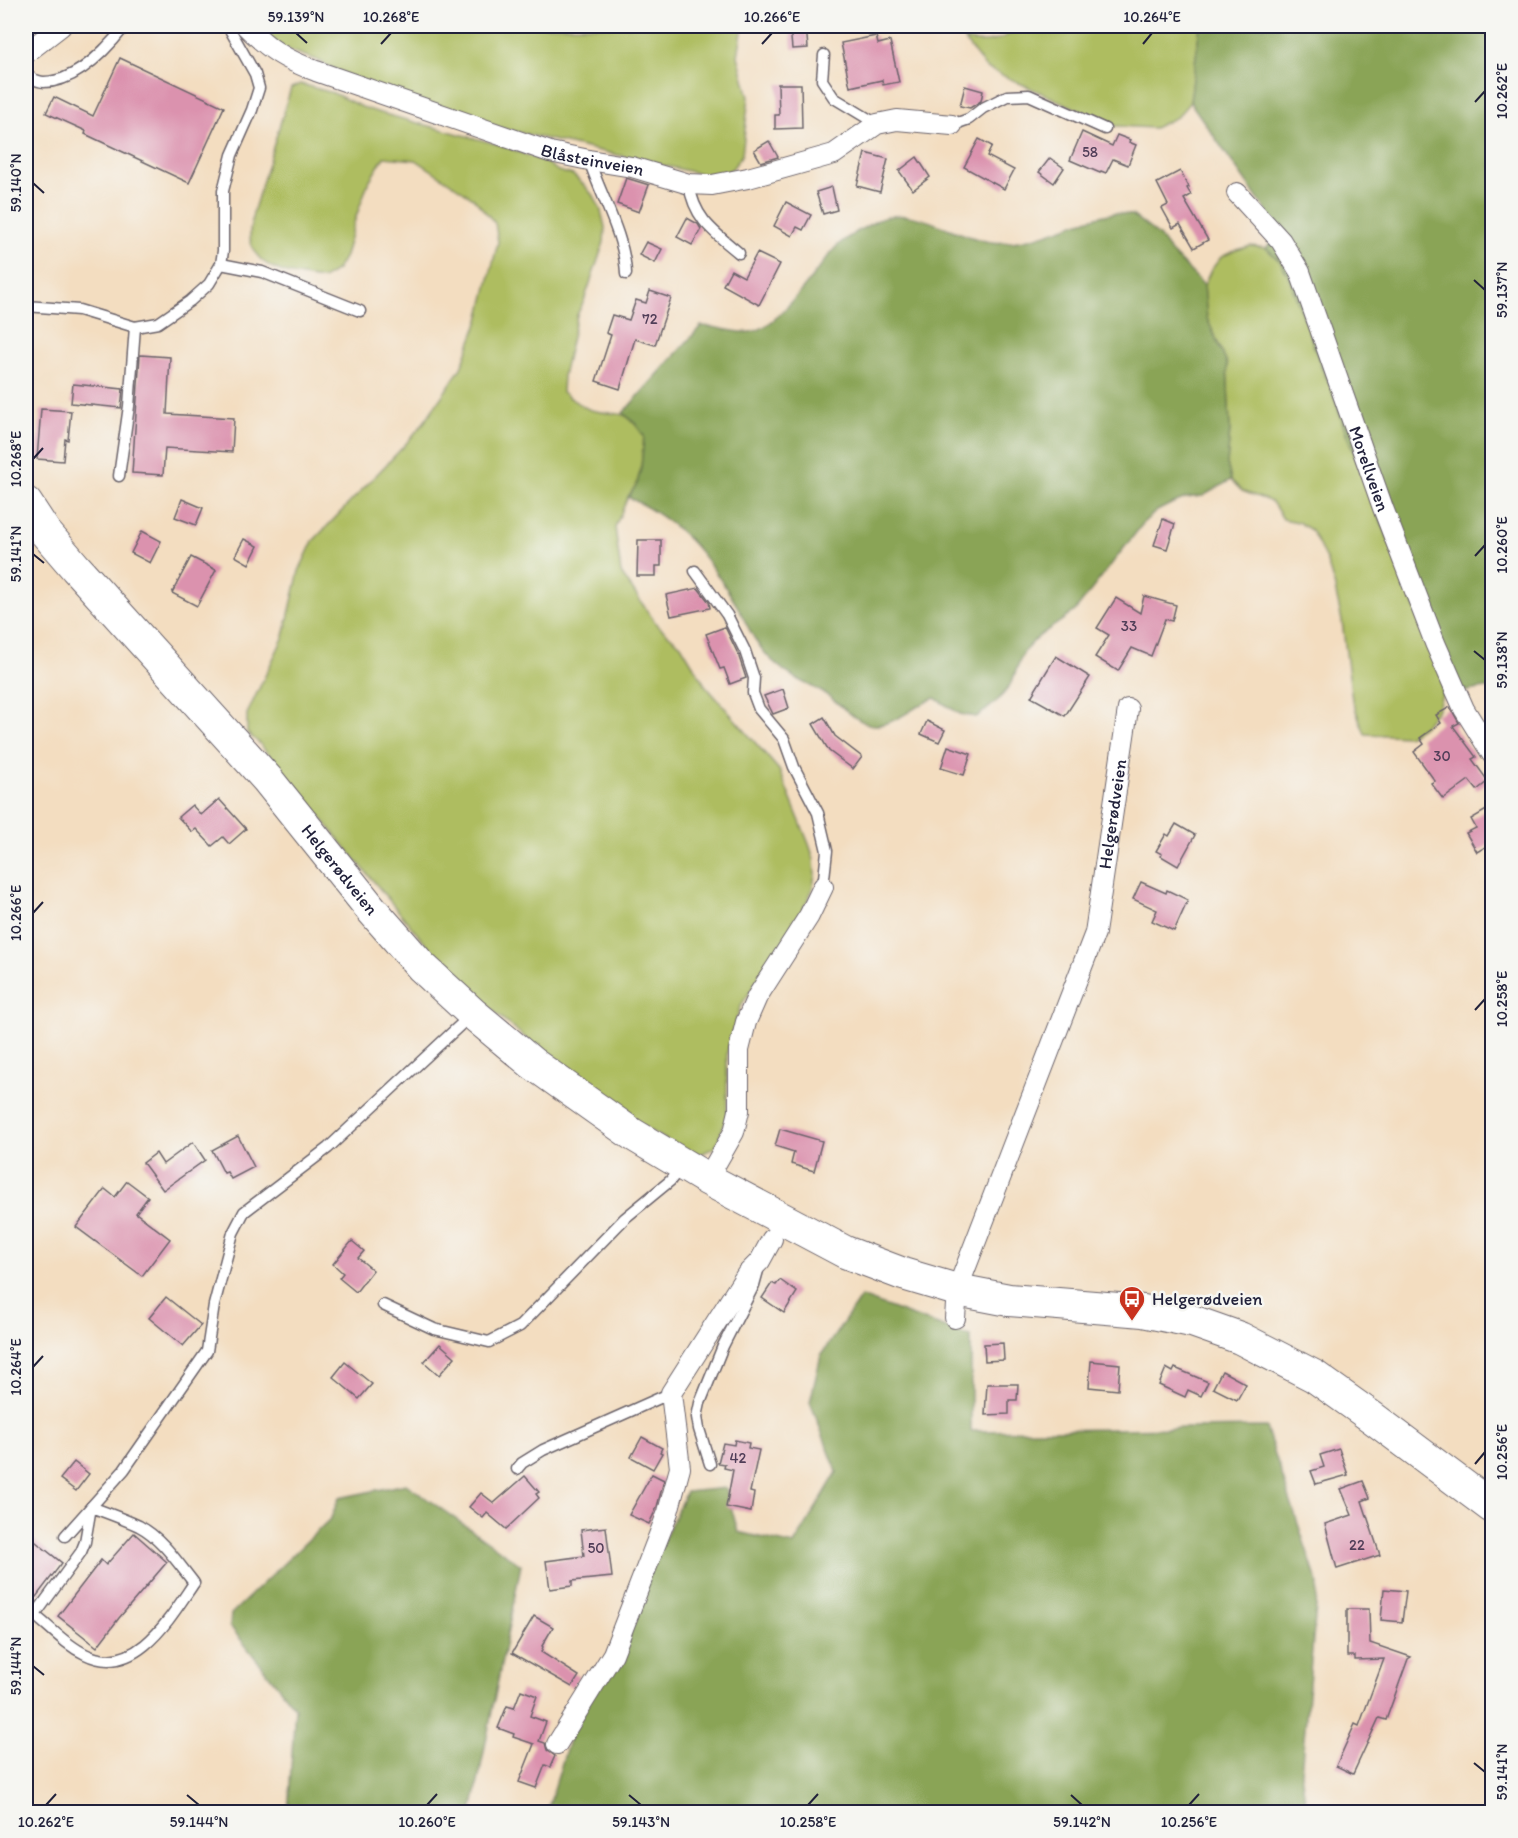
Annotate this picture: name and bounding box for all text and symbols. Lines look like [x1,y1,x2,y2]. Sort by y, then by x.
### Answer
text: 59.139°N [268,8,324,26]
text: 10.268°E [363,8,419,26]
text: 10.266°E [744,8,800,26]
text: 10.264°E [1123,8,1181,26]
text: 10.262°E [1493,63,1511,119]
street label: Blåsteinveien [538,139,647,181]
house number: 58 [1082,143,1098,161]
text: 59.140°N [7,153,25,213]
text: 59.137°N [1493,262,1511,318]
house number: 72 [642,310,658,328]
street label: Morellveien [1344,423,1394,515]
text: 10.268°E [7,431,25,487]
text: 10.260°E [1493,516,1511,574]
text: 59.141°N [7,526,25,582]
house number: 33 [1121,617,1137,635]
text: 59.138°N [1493,631,1511,689]
house number: 30 [1433,747,1451,765]
street label: Helgerødveien [1094,758,1131,870]
street label: Helgerødveien [297,820,383,920]
text: 10.266°E [7,885,25,941]
text: 10.258°E [1493,971,1511,1027]
bus stop icon: Helgerødveien [1117,1284,1147,1322]
place label: Helgerødveien [1152,1288,1263,1310]
text: 10.264°E [7,1338,25,1396]
text: 10.256°E [1493,1424,1511,1480]
house number: 42 [730,1449,747,1467]
house number: 22 [1349,1536,1365,1554]
house number: 50 [587,1539,605,1557]
text: 59.144°N [7,1637,25,1695]
text: 59.141°N [1493,1744,1511,1800]
text: 10.262°E [18,1813,74,1831]
text: 59.144°N [170,1813,228,1831]
text: 10.260°E [398,1813,456,1831]
text: 59.143°N [612,1813,670,1831]
text: 10.258°E [780,1813,836,1831]
text: 59.142°N [1053,1813,1111,1831]
text: 10.256°E [1161,1813,1217,1831]

